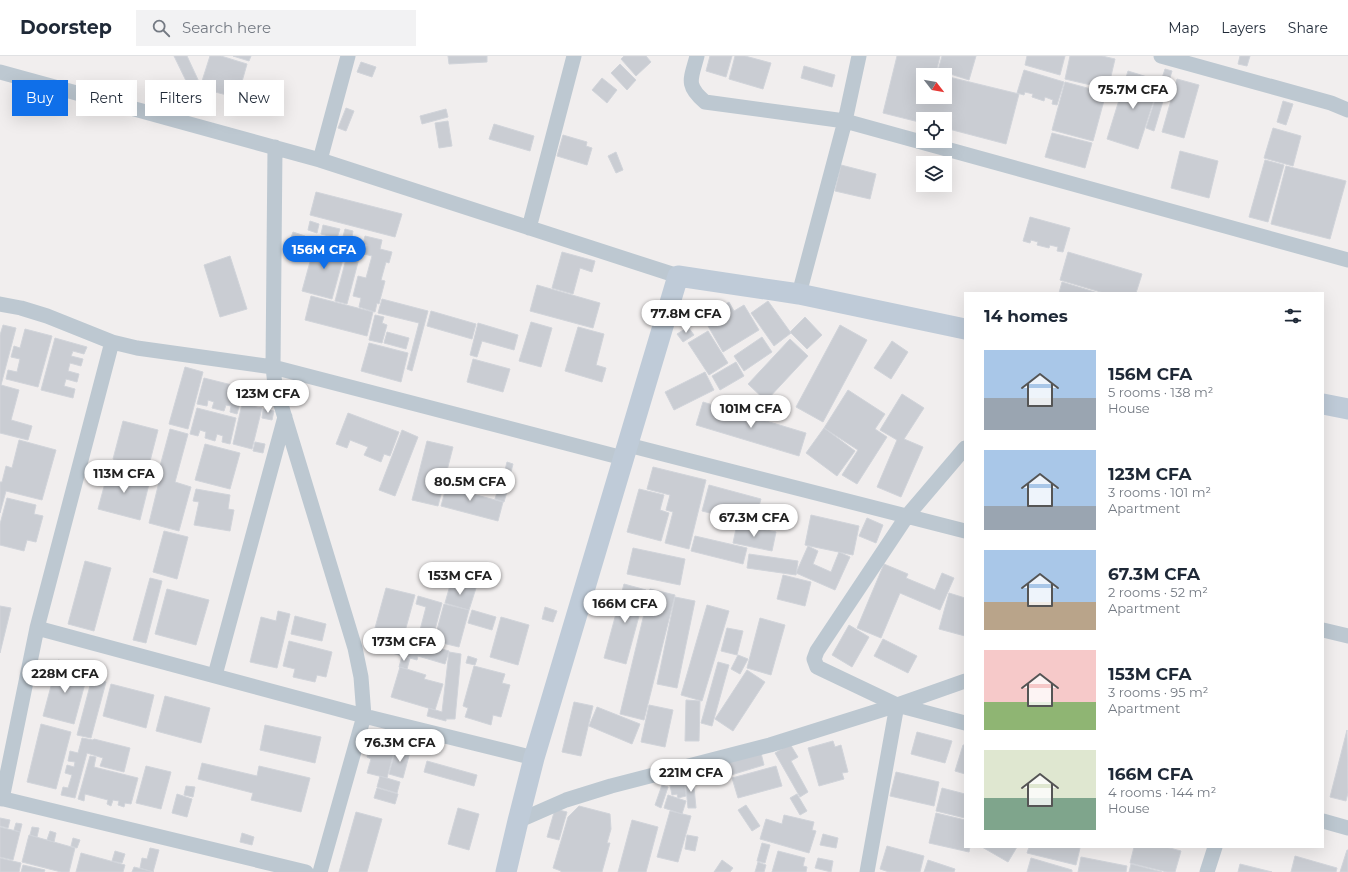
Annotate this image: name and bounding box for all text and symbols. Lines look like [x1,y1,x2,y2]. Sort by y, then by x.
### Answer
search box [136,10,416,46]
text: Doorstep [20,16,112,39]
icon: search [150,17,172,39]
text: Search here [182,18,271,37]
text: Map [1168,19,1199,37]
text: Layers [1221,19,1266,37]
text: Share [1288,19,1328,37]
north arrow [916,68,952,104]
map controls [916,68,952,192]
pin: 75.7M CFA [1087,76,1179,110]
chip: Buy [12,80,68,116]
chip: Rent [76,80,137,116]
chip: Filters [145,80,216,116]
chip: New [224,80,284,116]
text: 75.7M CFA [1098,81,1168,97]
button: locate [916,112,952,148]
button: layers [916,156,952,192]
pin: 156M CFA [283,236,365,270]
text: 156M CFA [292,241,356,257]
pin: 77.8M CFA [640,300,732,334]
text: 77.8M CFA [650,305,722,321]
icon: filters [1282,305,1304,327]
text: 14 homes [984,306,1068,326]
text: 156M CFA [1108,364,1192,384]
icon: home [1016,366,1064,414]
pin: 123M CFA [227,380,309,414]
text: 5 rooms · 138 m² [1108,384,1213,400]
text: 123M CFA [236,385,300,401]
pin: 101M CFA [710,395,792,429]
text: 101M CFA [720,400,782,416]
text: House [1108,400,1150,416]
pin: 113M CFA [83,460,165,494]
text: 123M CFA [1108,464,1192,484]
text: 113M CFA [93,465,155,481]
icon: home [1016,466,1064,514]
pin: 80.5M CFA [424,468,516,502]
text: 80.5M CFA [434,473,506,489]
text: 3 rooms · 101 m² [1108,484,1211,500]
text: Apartment [1108,500,1180,516]
pin: 67.3M CFA [708,504,800,538]
text: 67.3M CFA [719,509,789,525]
pin: 153M CFA [419,562,501,596]
text: 67.3M CFA [1108,564,1200,584]
icon: home [1016,566,1064,614]
text: 153M CFA [428,567,492,583]
text: 2 rooms · 52 m² [1108,584,1208,600]
pin: 166M CFA [584,590,666,624]
text: 166M CFA [592,595,658,611]
text: Apartment [1108,600,1180,616]
pin: 173M CFA [363,628,445,662]
text: 173M CFA [372,633,436,649]
pin: 228M CFA [24,660,106,694]
text: 153M CFA [1108,664,1192,684]
text: 228M CFA [31,665,99,681]
icon: home [1016,666,1064,714]
text: 3 rooms · 95 m² [1108,684,1208,700]
text: Apartment [1108,700,1180,716]
pin: 76.3M CFA [354,729,446,763]
text: 76.3M CFA [365,734,435,750]
pin: 221M CFA [650,759,732,793]
text: 221M CFA [659,764,723,780]
text: 166M CFA [1108,764,1193,784]
icon: home [1016,766,1064,814]
text: 4 rooms · 144 m² [1108,784,1216,800]
text: House [1108,800,1150,816]

